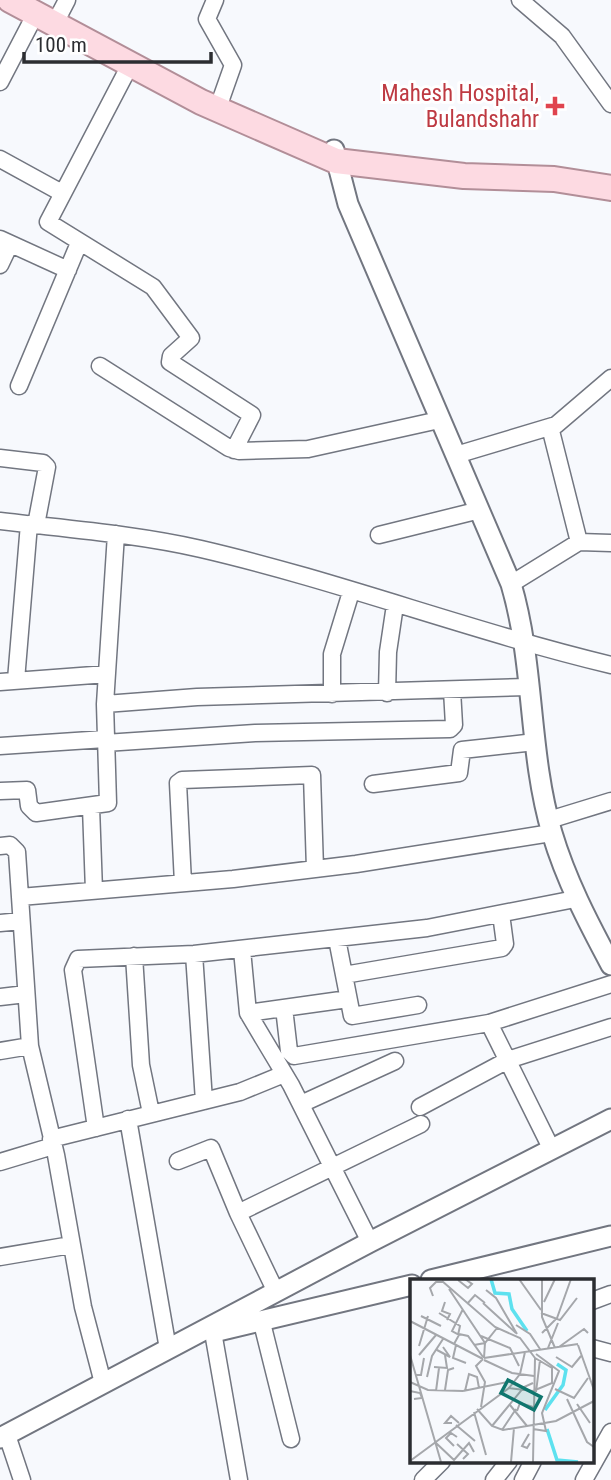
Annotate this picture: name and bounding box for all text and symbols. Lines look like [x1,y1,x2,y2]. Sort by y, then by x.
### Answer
scale bar [24,21,212,65]
text: 100 m [35,33,87,57]
place label: Mahesh Hospital, Bulandshahr [381,80,539,133]
marker: Mahesh Hospital, Bulandshahr [545,96,565,116]
inset map [410,1279,594,1462]

